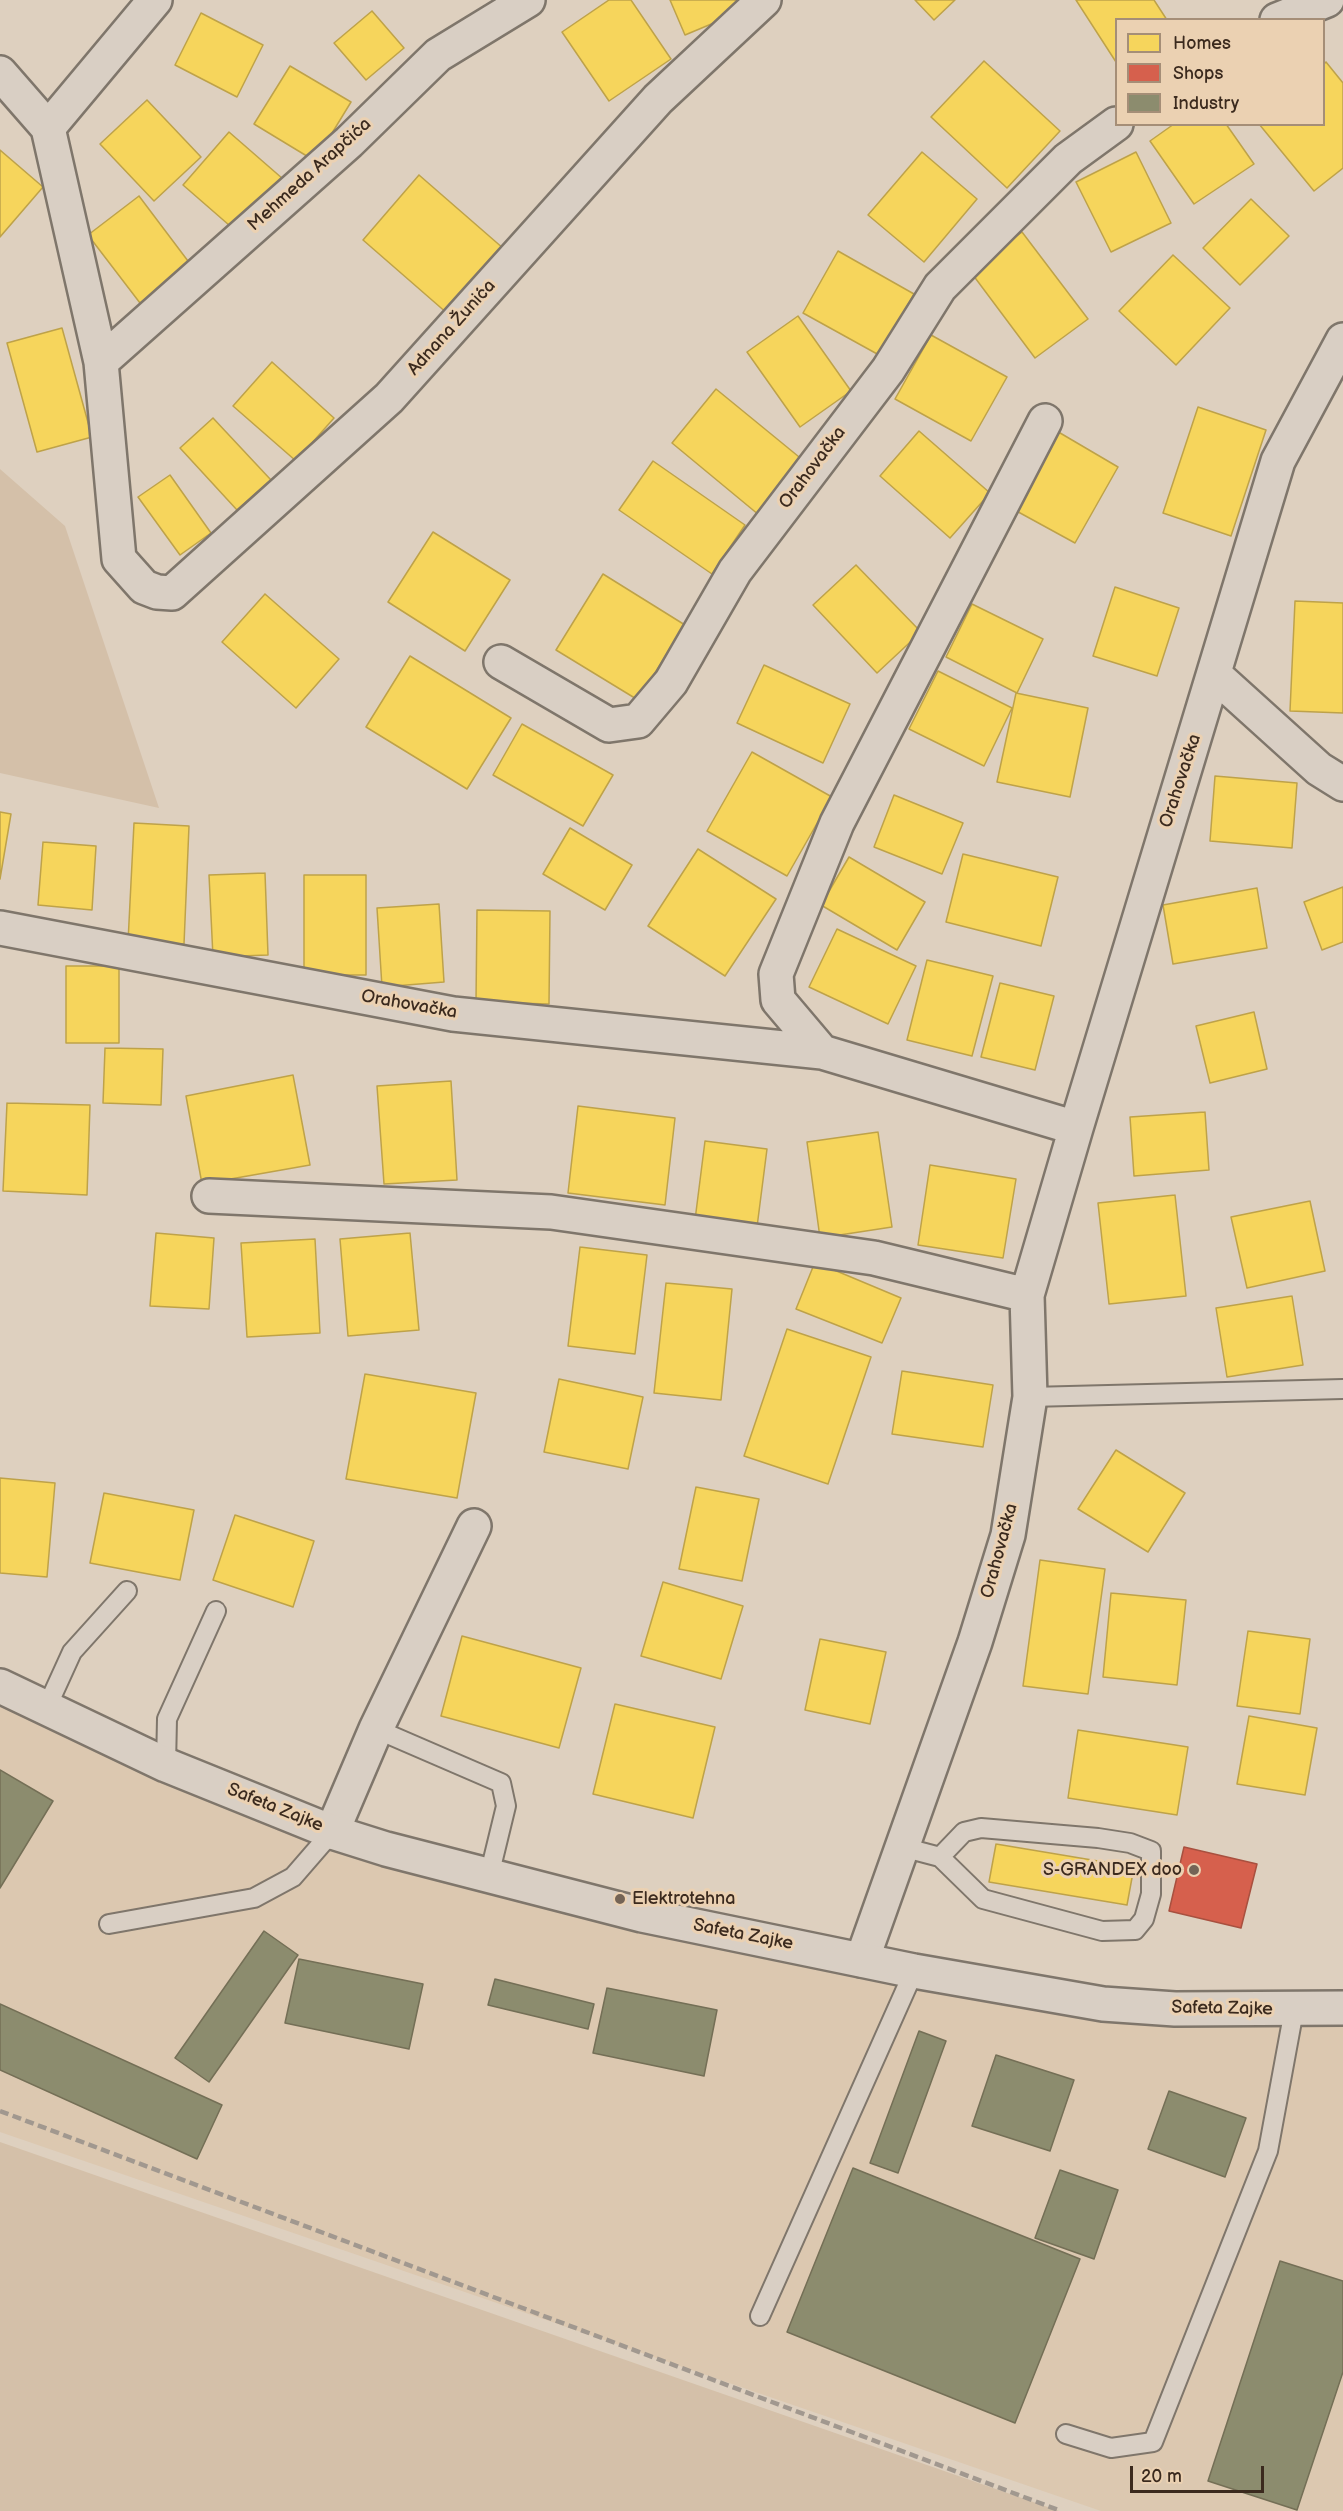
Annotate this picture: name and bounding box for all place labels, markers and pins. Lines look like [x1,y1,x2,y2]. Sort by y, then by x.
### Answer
place label: S-GRANDEX doo [1043,1859,1182,1881]
marker: S-GRANDEX doo [1187,1863,1201,1877]
place label: Elektrotehna [632,1888,735,1910]
marker: Elektrotehna [613,1892,627,1906]

